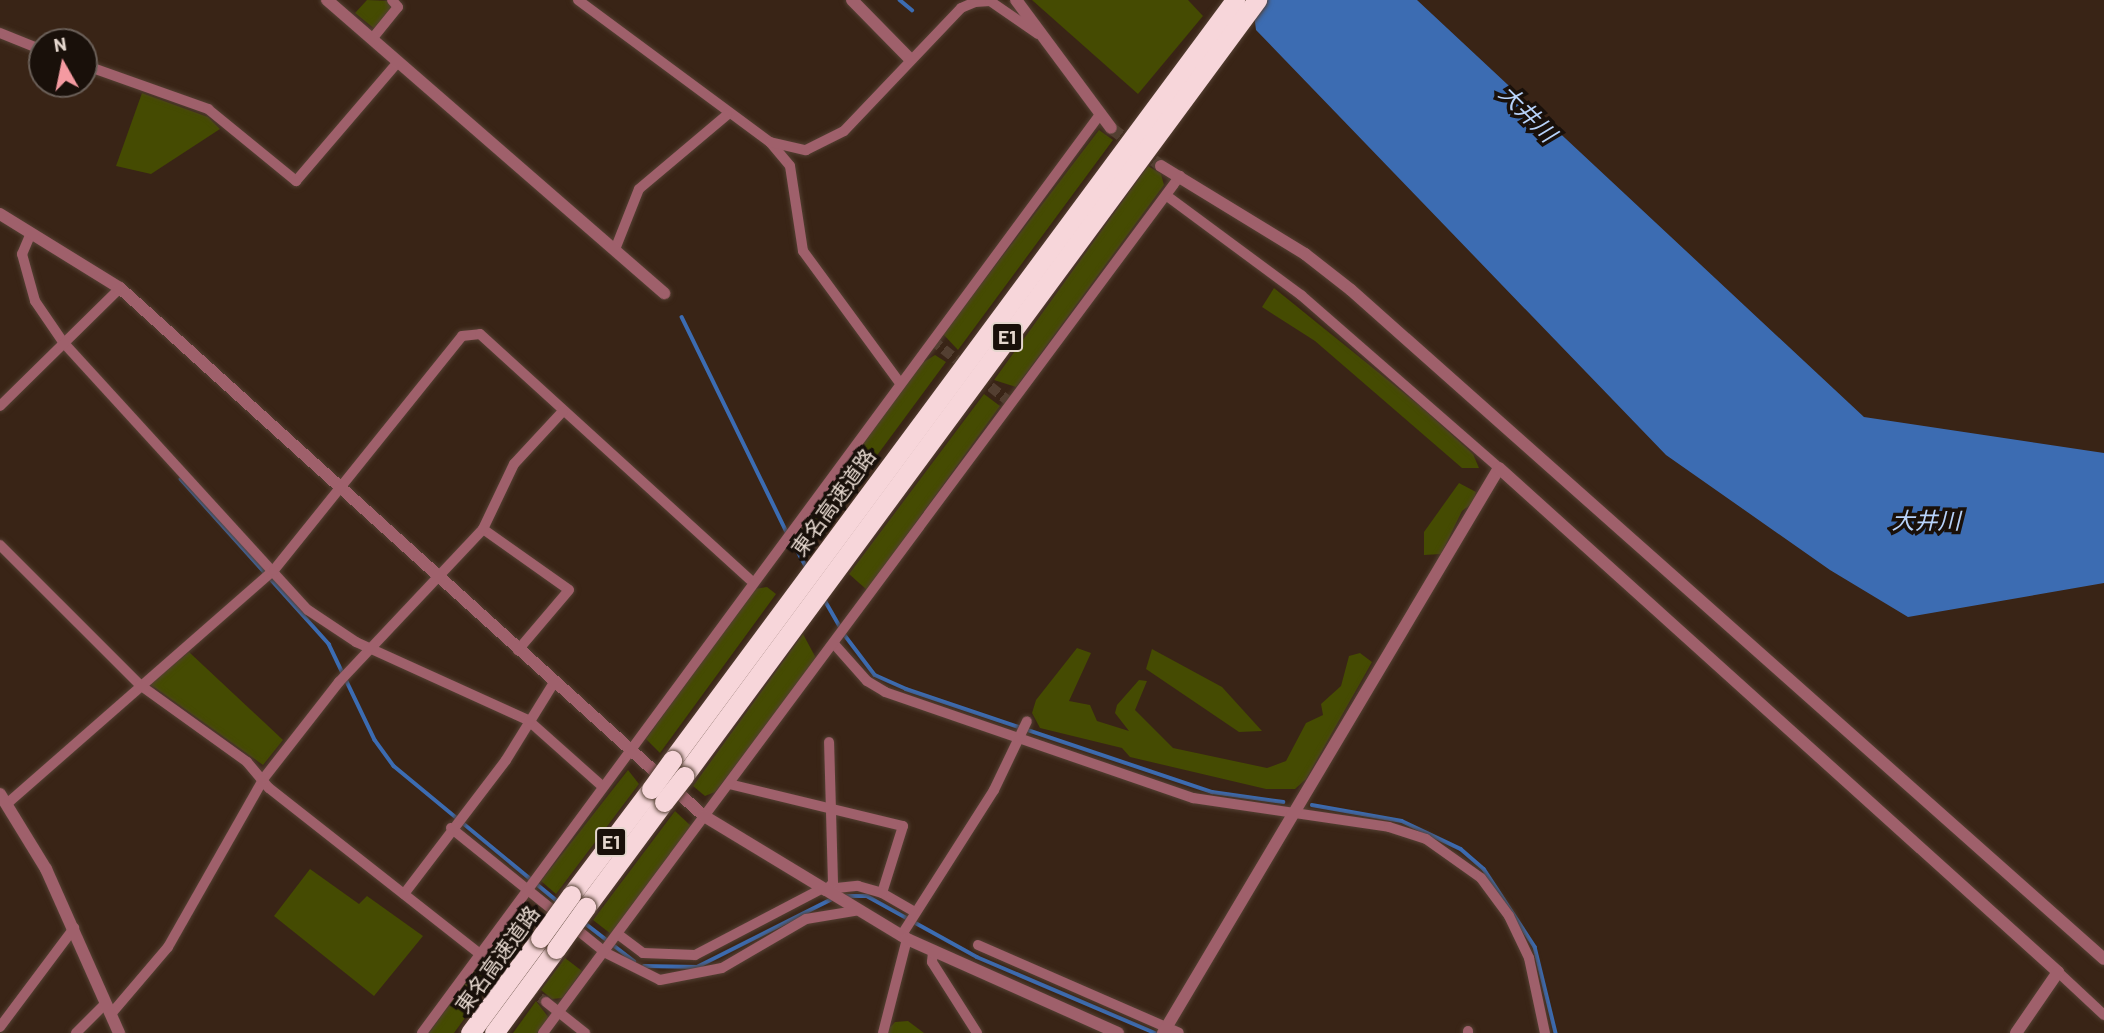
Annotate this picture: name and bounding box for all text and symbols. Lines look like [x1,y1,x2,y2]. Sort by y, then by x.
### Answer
north arrow [28,28,98,98]
text: N [52,31,68,56]
water label: 大井川 [1494,79,1562,147]
road number: E1 [990,322,1024,352]
street label: 東名高速道路 [786,444,880,560]
water label: 大井川 [1892,506,1960,534]
road number: E1 [594,827,628,858]
street label: 東名高速道路 [450,901,544,1017]

